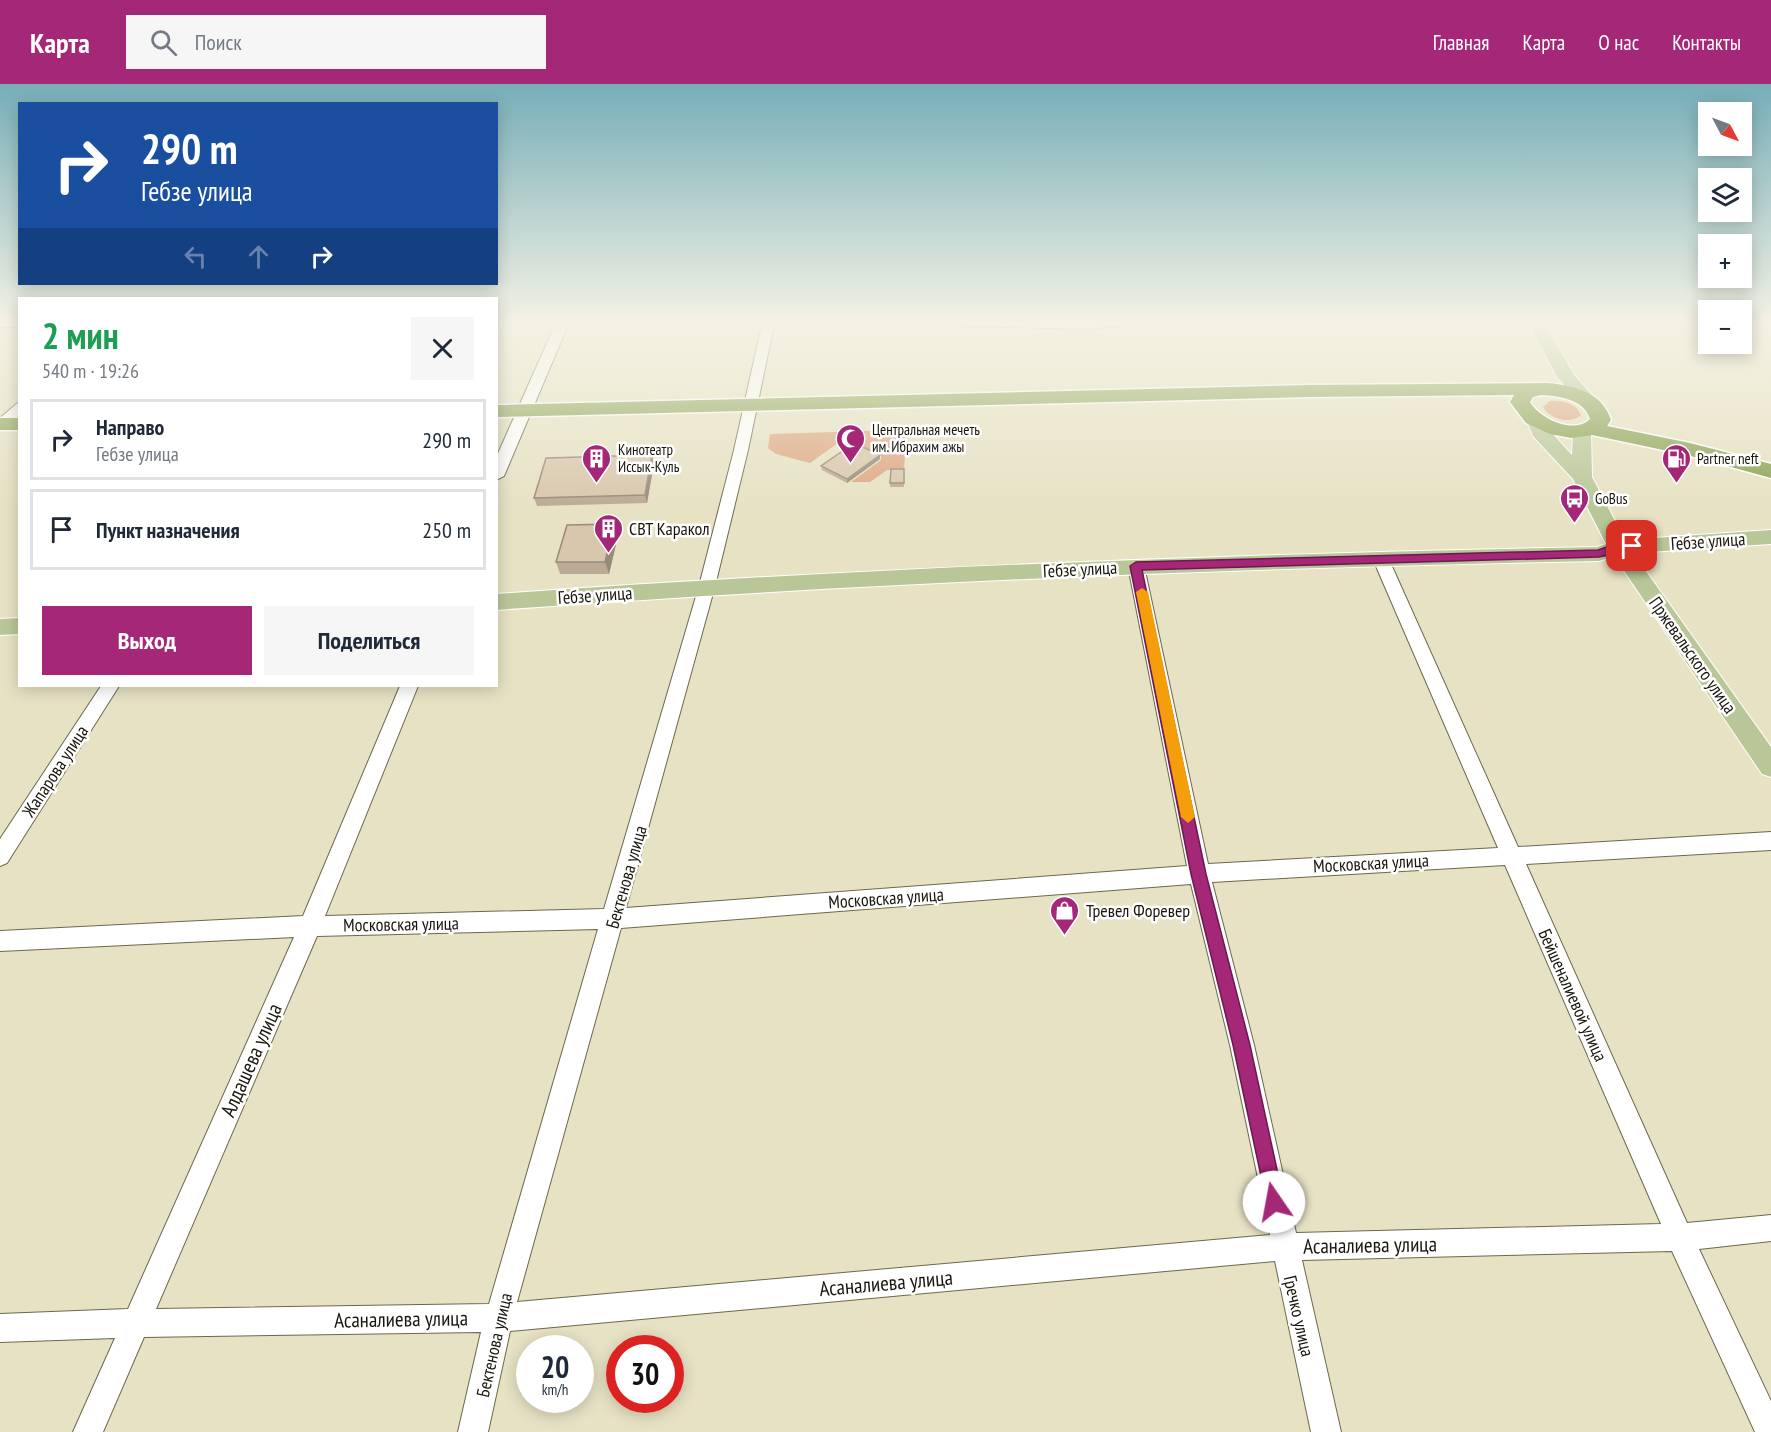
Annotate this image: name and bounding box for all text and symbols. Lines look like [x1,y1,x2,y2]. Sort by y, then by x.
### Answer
search box [126,15,546,69]
text: Карта [30,24,90,61]
icon: search [147,26,180,59]
text: Поиск [195,28,242,56]
text: Главная [1433,29,1489,56]
text: Карта [1522,29,1565,56]
text: О нас [1598,29,1639,56]
text: Контакты [1672,29,1741,56]
north arrow [1698,102,1752,156]
map controls [1698,102,1752,354]
text: 290 m [141,121,238,176]
icon: right [42,126,120,204]
button: layers [1698,168,1752,222]
text: Гебзе улица [141,174,253,208]
button: + [1698,234,1752,288]
icon: left [179,240,212,273]
icon: ahead [242,240,275,273]
icon: right [305,240,338,273]
button: − [1698,300,1752,354]
text: 2 мин [42,312,119,359]
button: close [411,317,474,380]
text: 540 m · 19:26 [42,358,139,384]
text: Направо [96,413,164,441]
place label: Центральная мечеть им. Ибрахим ажы [872,420,980,456]
mosque icon: Центральная мечеть им. Ибрахим ажы [835,422,867,464]
icon: right [45,423,78,456]
text: 290 m [422,426,471,454]
place label: Кинотеатр Иссык-Куль [618,440,680,476]
text: Гебзе улица [96,441,179,467]
building icon: Кинотеатр Иссык-Куль [581,442,613,484]
fuel station icon: Partner neft [1660,442,1692,484]
place label: Partner neft [1697,449,1759,468]
bus stop icon: GoBus [1558,482,1590,524]
place label: GoBus [1595,489,1628,508]
building icon: СВТ Каракол [592,512,624,554]
icon: arrive [45,513,78,546]
text: Пункт назначения [96,516,240,544]
text: 250 m [422,516,471,544]
place label: СВТ Каракол [629,517,710,540]
pin [1606,520,1657,571]
street label: Гебзе улица [1670,527,1746,555]
icon: arrive [1615,529,1648,562]
street label: Гебзе улица [1042,556,1118,582]
street label: Гебзе улица [557,581,633,609]
street label: Пржевальского улица [1644,592,1742,718]
button: Выход [42,606,252,675]
button: Поделиться [264,606,474,675]
street label: Жапарова улица [16,721,93,822]
street label: Бектенова улица [600,823,652,931]
street label: Московская улица [1313,848,1429,878]
street label: Московская улица [827,882,945,914]
shop icon: Тревел Форевер [1049,894,1081,936]
place label: Тревел Форевер [1086,899,1190,922]
street label: Московская улица [343,911,459,937]
street label: Бейшеналиевой улица [1533,925,1613,1065]
street label: Алдашева улица [214,999,288,1121]
position arrow [1242,1170,1306,1234]
street label: Асаналиева улица [1303,1230,1437,1260]
street label: Асаналиева улица [818,1264,954,1302]
street label: Гречко улица [1279,1273,1319,1359]
street label: Бектенова улица [471,1291,517,1399]
street label: Асаналиева улица [334,1304,468,1334]
speed limit sign: 30 [606,1335,684,1413]
text: 20 [541,1347,569,1386]
text: km/h [542,1380,568,1399]

